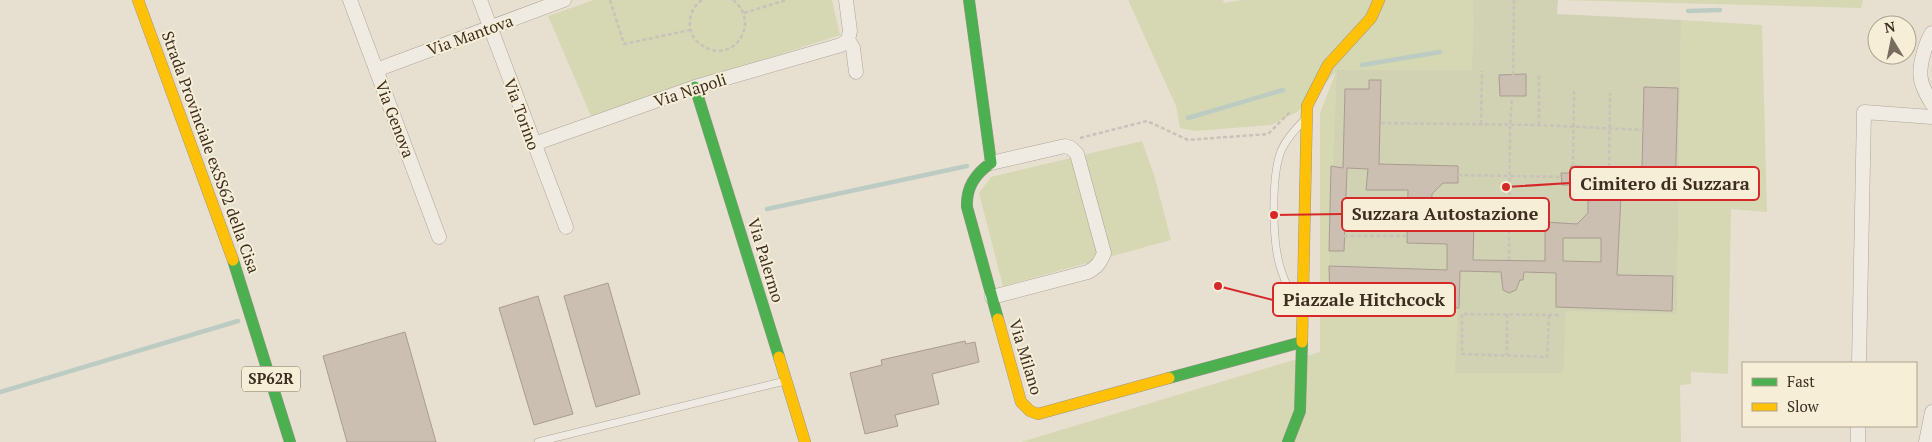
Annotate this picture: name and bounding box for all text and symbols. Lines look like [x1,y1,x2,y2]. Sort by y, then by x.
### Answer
street label: Via Mantova [424,9,516,61]
north arrow [1867,15,1917,65]
text: N [1883,16,1897,37]
street label: Strada Provinciale exSS62 della Cisa [157,28,265,276]
street label: Via Napoli [651,68,729,112]
street label: Via Torino [499,75,545,153]
street label: Via Genova [370,77,420,161]
callout: Cimitero di Suzzara [1570,167,1759,200]
text: Cimitero di Suzzara [1580,171,1750,195]
callout: Suzzara Autostazione [1342,198,1549,231]
text: Suzzara Autostazione [1352,201,1539,225]
street label: Via Palermo [743,215,789,305]
callout: Piazzale Hitchcock [1273,283,1455,316]
text: Piazzale Hitchcock [1283,287,1445,311]
street label: Via Milano [1004,317,1048,397]
legend [1742,362,1917,427]
road number: SP62R [242,366,300,392]
text: Fast [1787,371,1815,391]
text: Slow [1787,396,1820,416]

